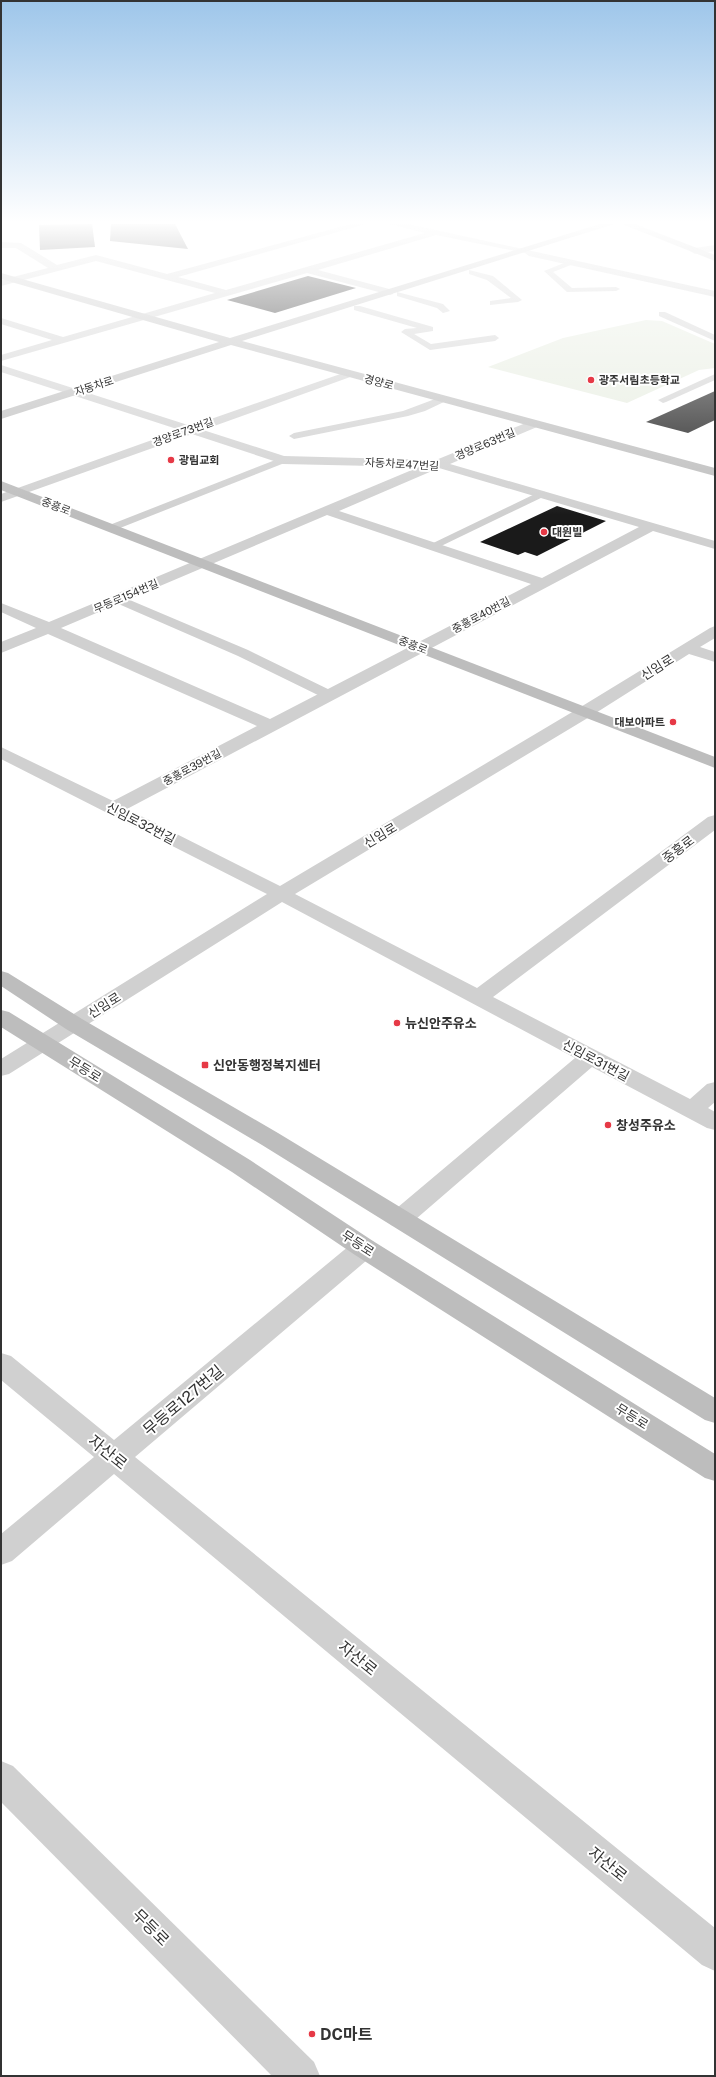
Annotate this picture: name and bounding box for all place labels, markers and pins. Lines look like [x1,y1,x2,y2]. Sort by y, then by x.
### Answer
place label: 광주서림초등학교 [599,374,680,386]
marker: 광주서림초등학교 [586,375,596,385]
place label: 광림교회 [179,454,219,466]
marker: 광림교회 [166,455,176,465]
place label: 대원빌 [552,526,582,538]
marker: 대원빌 [539,527,549,537]
place label: 대보아파트 [614,716,665,728]
marker: 대보아파트 [668,717,678,727]
place label: 뉴신안주유소 [405,1016,477,1031]
marker: 뉴신안주유소 [392,1018,402,1028]
place label: 신안동행정복지센터 [213,1058,321,1073]
marker: 신안동행정복지센터 [200,1060,210,1070]
place label: 창성주유소 [616,1118,676,1133]
marker: 창성주유소 [603,1120,613,1130]
place label: DC마트 [320,2025,373,2044]
marker: DC마트 [307,2029,317,2039]

